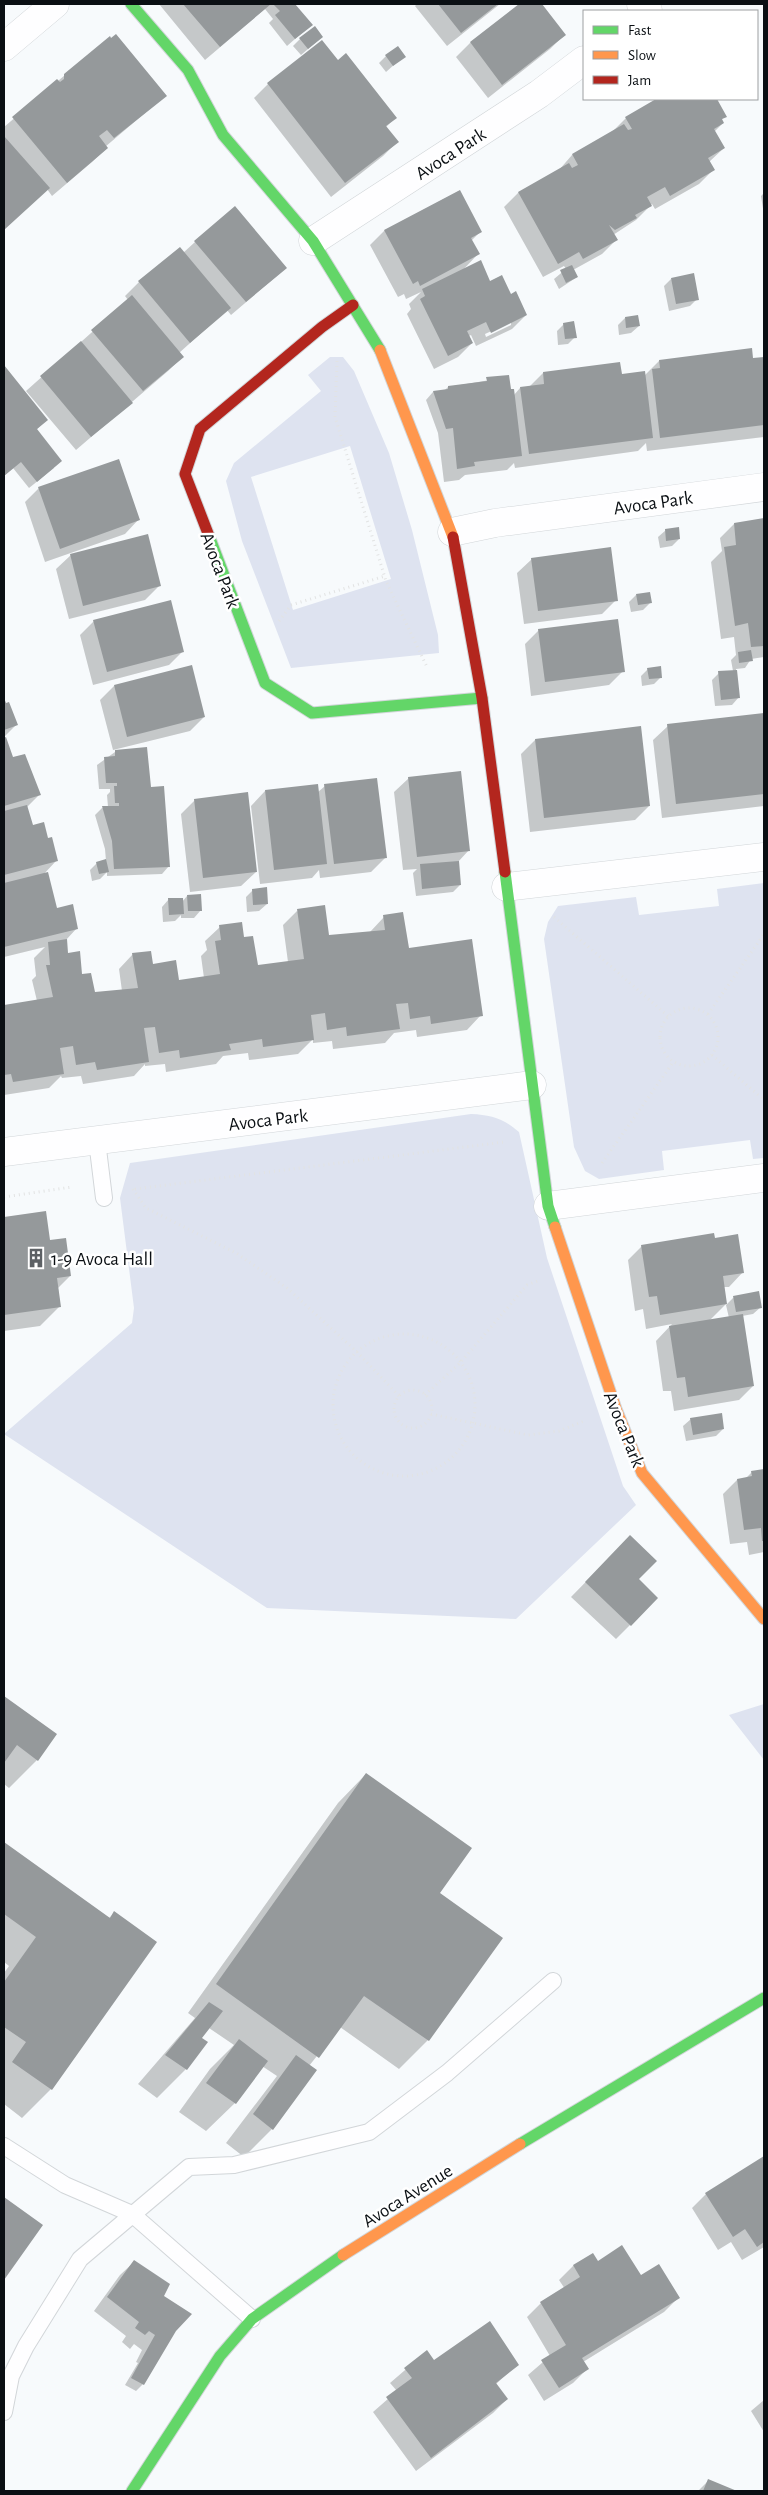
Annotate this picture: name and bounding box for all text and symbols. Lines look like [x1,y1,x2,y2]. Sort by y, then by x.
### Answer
legend [583,10,758,100]
text: Fast [628,23,652,38]
text: Slow [628,48,656,63]
text: Jam [628,73,651,88]
street label: Avoca Park [412,124,490,184]
street label: Avoca Park [612,488,694,518]
street label: Avoca Park [196,530,243,611]
street label: Avoca Park [228,1106,309,1135]
building icon: 1-9 Avoca Hall [25,1247,47,1269]
place label: 1-9 Avoca Hall [51,1250,153,1269]
street label: Avoca Park [600,1389,647,1470]
street label: Avoca Avenue [359,2161,456,2231]

